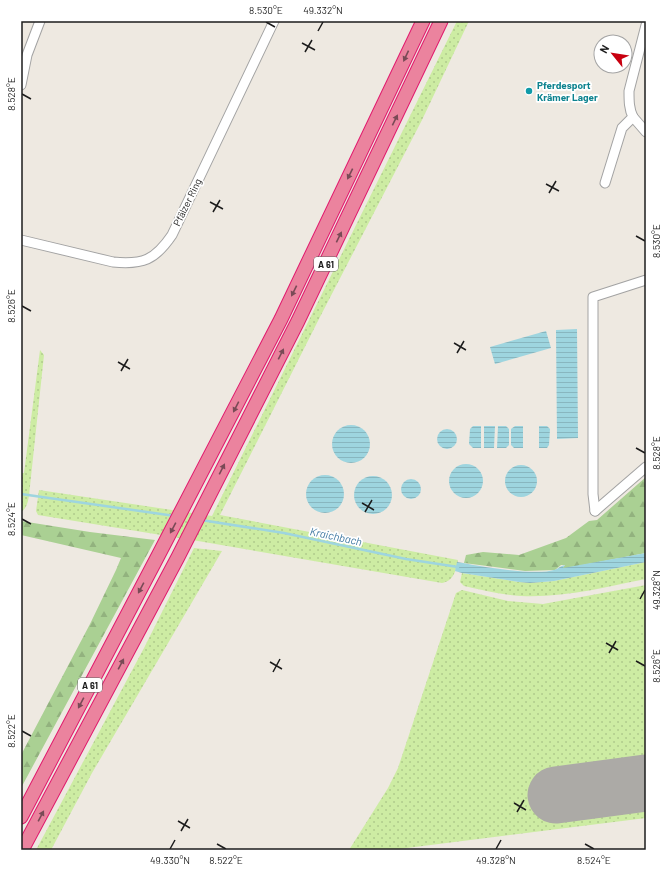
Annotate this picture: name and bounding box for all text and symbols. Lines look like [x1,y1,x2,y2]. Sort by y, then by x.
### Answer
text: 8.530°E [249,4,283,16]
text: 49.332°N [303,4,343,16]
north arrow [593,34,633,74]
text: N [596,42,611,55]
one-way arrow [403,51,409,62]
text: 8.528°E [5,77,17,111]
place label: Pferdesport Krämer Lager [537,79,598,103]
marker: Pferdesport Krämer Lager [524,86,534,96]
one-way arrow [392,114,398,126]
one-way arrow [347,168,354,179]
street label: Pfälzer Ring [170,176,204,228]
text: 8.530°E [650,224,662,258]
one-way arrow [336,231,342,243]
road number: A 61 [314,257,338,271]
one-way arrow [291,285,297,297]
text: 8.526°E [5,289,17,323]
one-way arrow [278,348,285,359]
one-way arrow [232,401,239,413]
text: 8.528°E [650,436,662,470]
one-way arrow [219,464,225,475]
text: 8.524°E [5,502,17,536]
one-way arrow [170,522,176,534]
water label: Kraichbach [309,524,364,548]
text: 49.328°N [650,570,662,610]
one-way arrow [138,583,145,594]
text: 8.526°E [650,649,662,683]
one-way arrow [118,658,124,669]
road number: A 61 [78,678,102,692]
one-way arrow [77,698,84,709]
text: 8.522°E [5,714,17,748]
one-way arrow [37,810,44,821]
text: 49.330°N [150,854,190,866]
text: 8.522°E [209,854,243,866]
text: 49.328°N [476,854,516,866]
text: 8.524°E [577,854,611,866]

